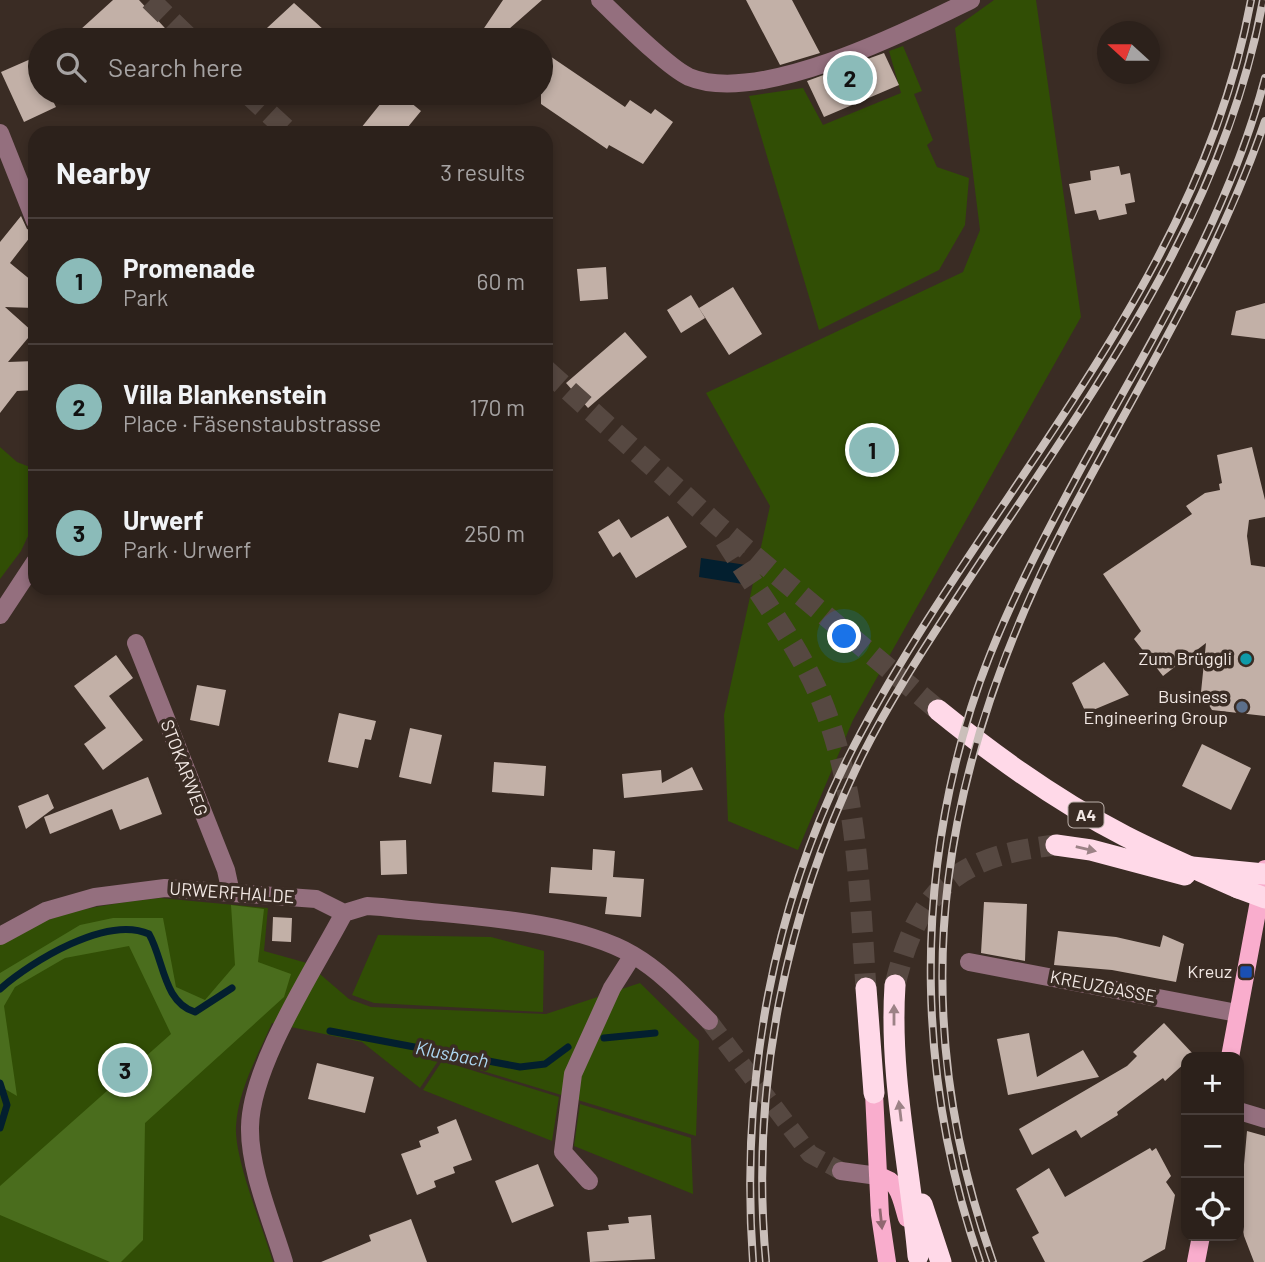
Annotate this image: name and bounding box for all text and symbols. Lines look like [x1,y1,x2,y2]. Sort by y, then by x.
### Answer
north arrow [1097,21,1160,84]
search box [28,28,553,105]
icon: search [52,48,90,86]
text: Search here [108,51,243,82]
pin: 2 [827,52,873,104]
text: Nearby [56,154,151,190]
text: 3 results [440,158,525,186]
text: Promenade [123,252,255,283]
text: 1 [75,267,83,295]
text: 60 m [477,267,525,295]
text: Park [123,283,168,311]
text: Villa Blankenstein [123,378,327,409]
text: 2 [73,393,85,421]
text: 170 m [469,393,525,421]
text: Place · Fäsenstaubstrasse [123,409,381,437]
pin: 1 [849,424,895,476]
text: Urwerf [123,504,203,535]
text: 3 [73,519,85,547]
text: 250 m [464,519,525,547]
text: Park · Urwerf [123,535,251,563]
your location [827,619,861,653]
place label: Zum Brüggli [1138,647,1232,669]
marker: Zum Brüggli [1238,651,1254,667]
place label: Business Engineering Group [1083,685,1228,728]
marker: Business Engineering Group [1234,699,1250,715]
street label: STOKARWEG [156,716,213,819]
road number: A4 [1068,802,1104,828]
one-way arrow [1075,844,1097,855]
street label: URWERFHALDE [169,877,295,907]
place label: Kreuz [1187,960,1232,982]
marker: Kreuz [1238,964,1254,980]
street label: KREUZGASSE [1048,965,1158,1007]
one-way arrow [888,1004,900,1026]
water label: Klusbach [414,1035,491,1072]
pin: 3 [102,1044,148,1096]
map controls [1181,1052,1244,1241]
button: + [1181,1052,1244,1115]
one-way arrow [895,1100,906,1122]
button: − [1181,1115,1244,1178]
button: locate [1181,1178,1244,1241]
one-way arrow [875,1208,886,1230]

